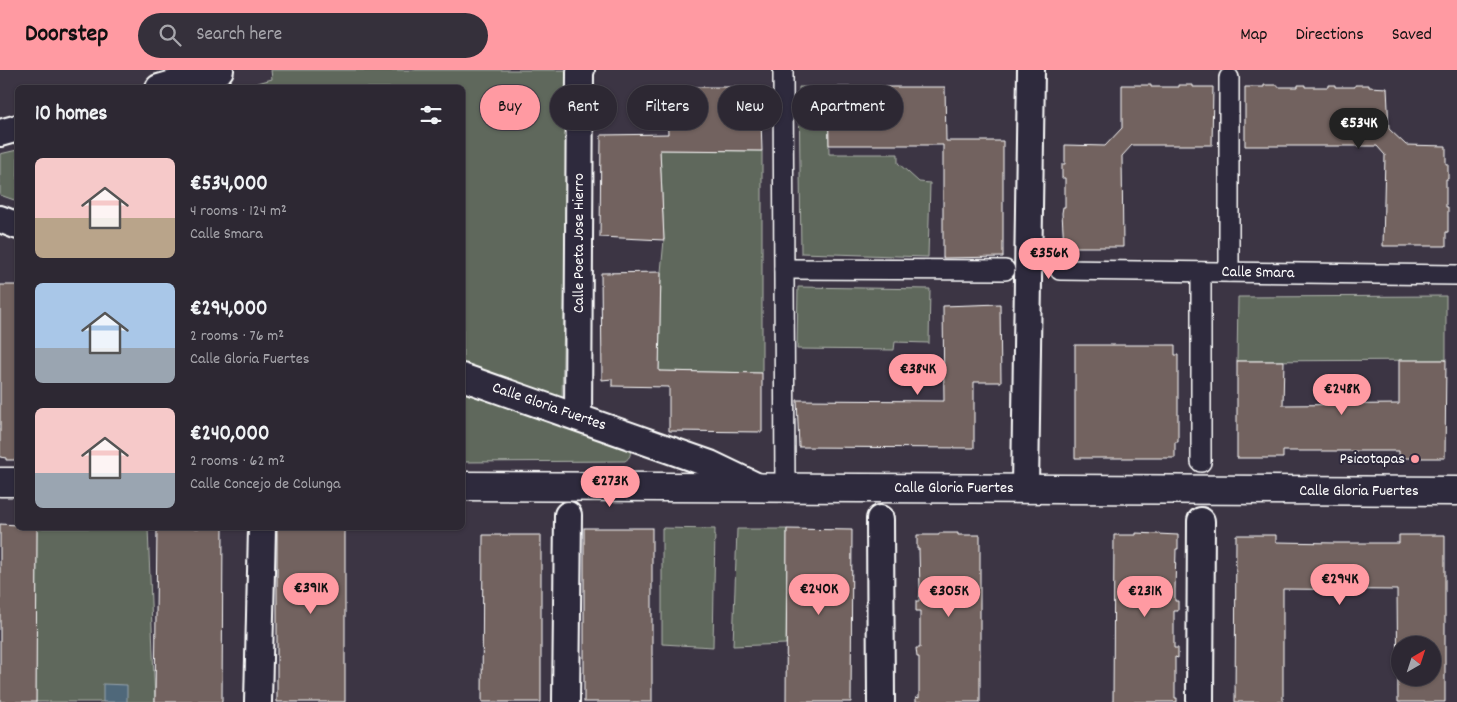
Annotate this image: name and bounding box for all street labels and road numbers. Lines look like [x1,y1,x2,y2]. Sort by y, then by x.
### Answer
street label: Calle Poeta Jose Hierro [568,173,591,313]
street label: Calle Smara [1221,261,1295,285]
street label: Calle Gloria Fuertes [489,377,609,437]
street label: Calle Gloria Fuertes [894,477,1014,500]
street label: Calle Gloria Fuertes [1299,480,1419,503]

